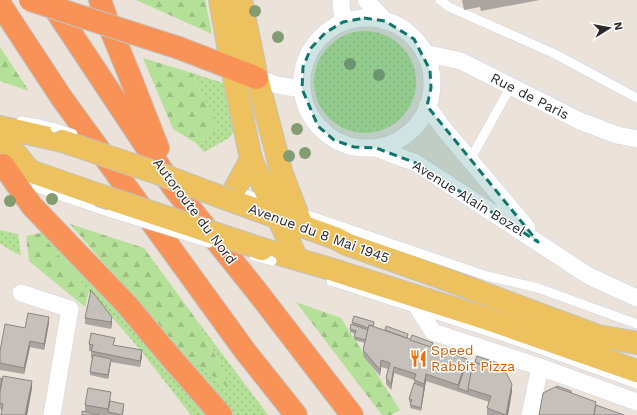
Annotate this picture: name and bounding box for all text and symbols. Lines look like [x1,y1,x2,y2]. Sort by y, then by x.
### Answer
north arrow [589,8,629,48]
text: N [611,21,625,31]
street label: Rue de Paris [488,69,572,123]
street label: Autoroute du Nord [150,155,240,267]
street label: Avenue Alain Bozel [410,157,529,239]
street label: Avenue du 8 Mai 1945 [246,200,392,266]
place label: Speed Rabbit Pizza [431,342,515,374]
restaurant icon: Speed Rabbit Pizza [408,348,428,368]

